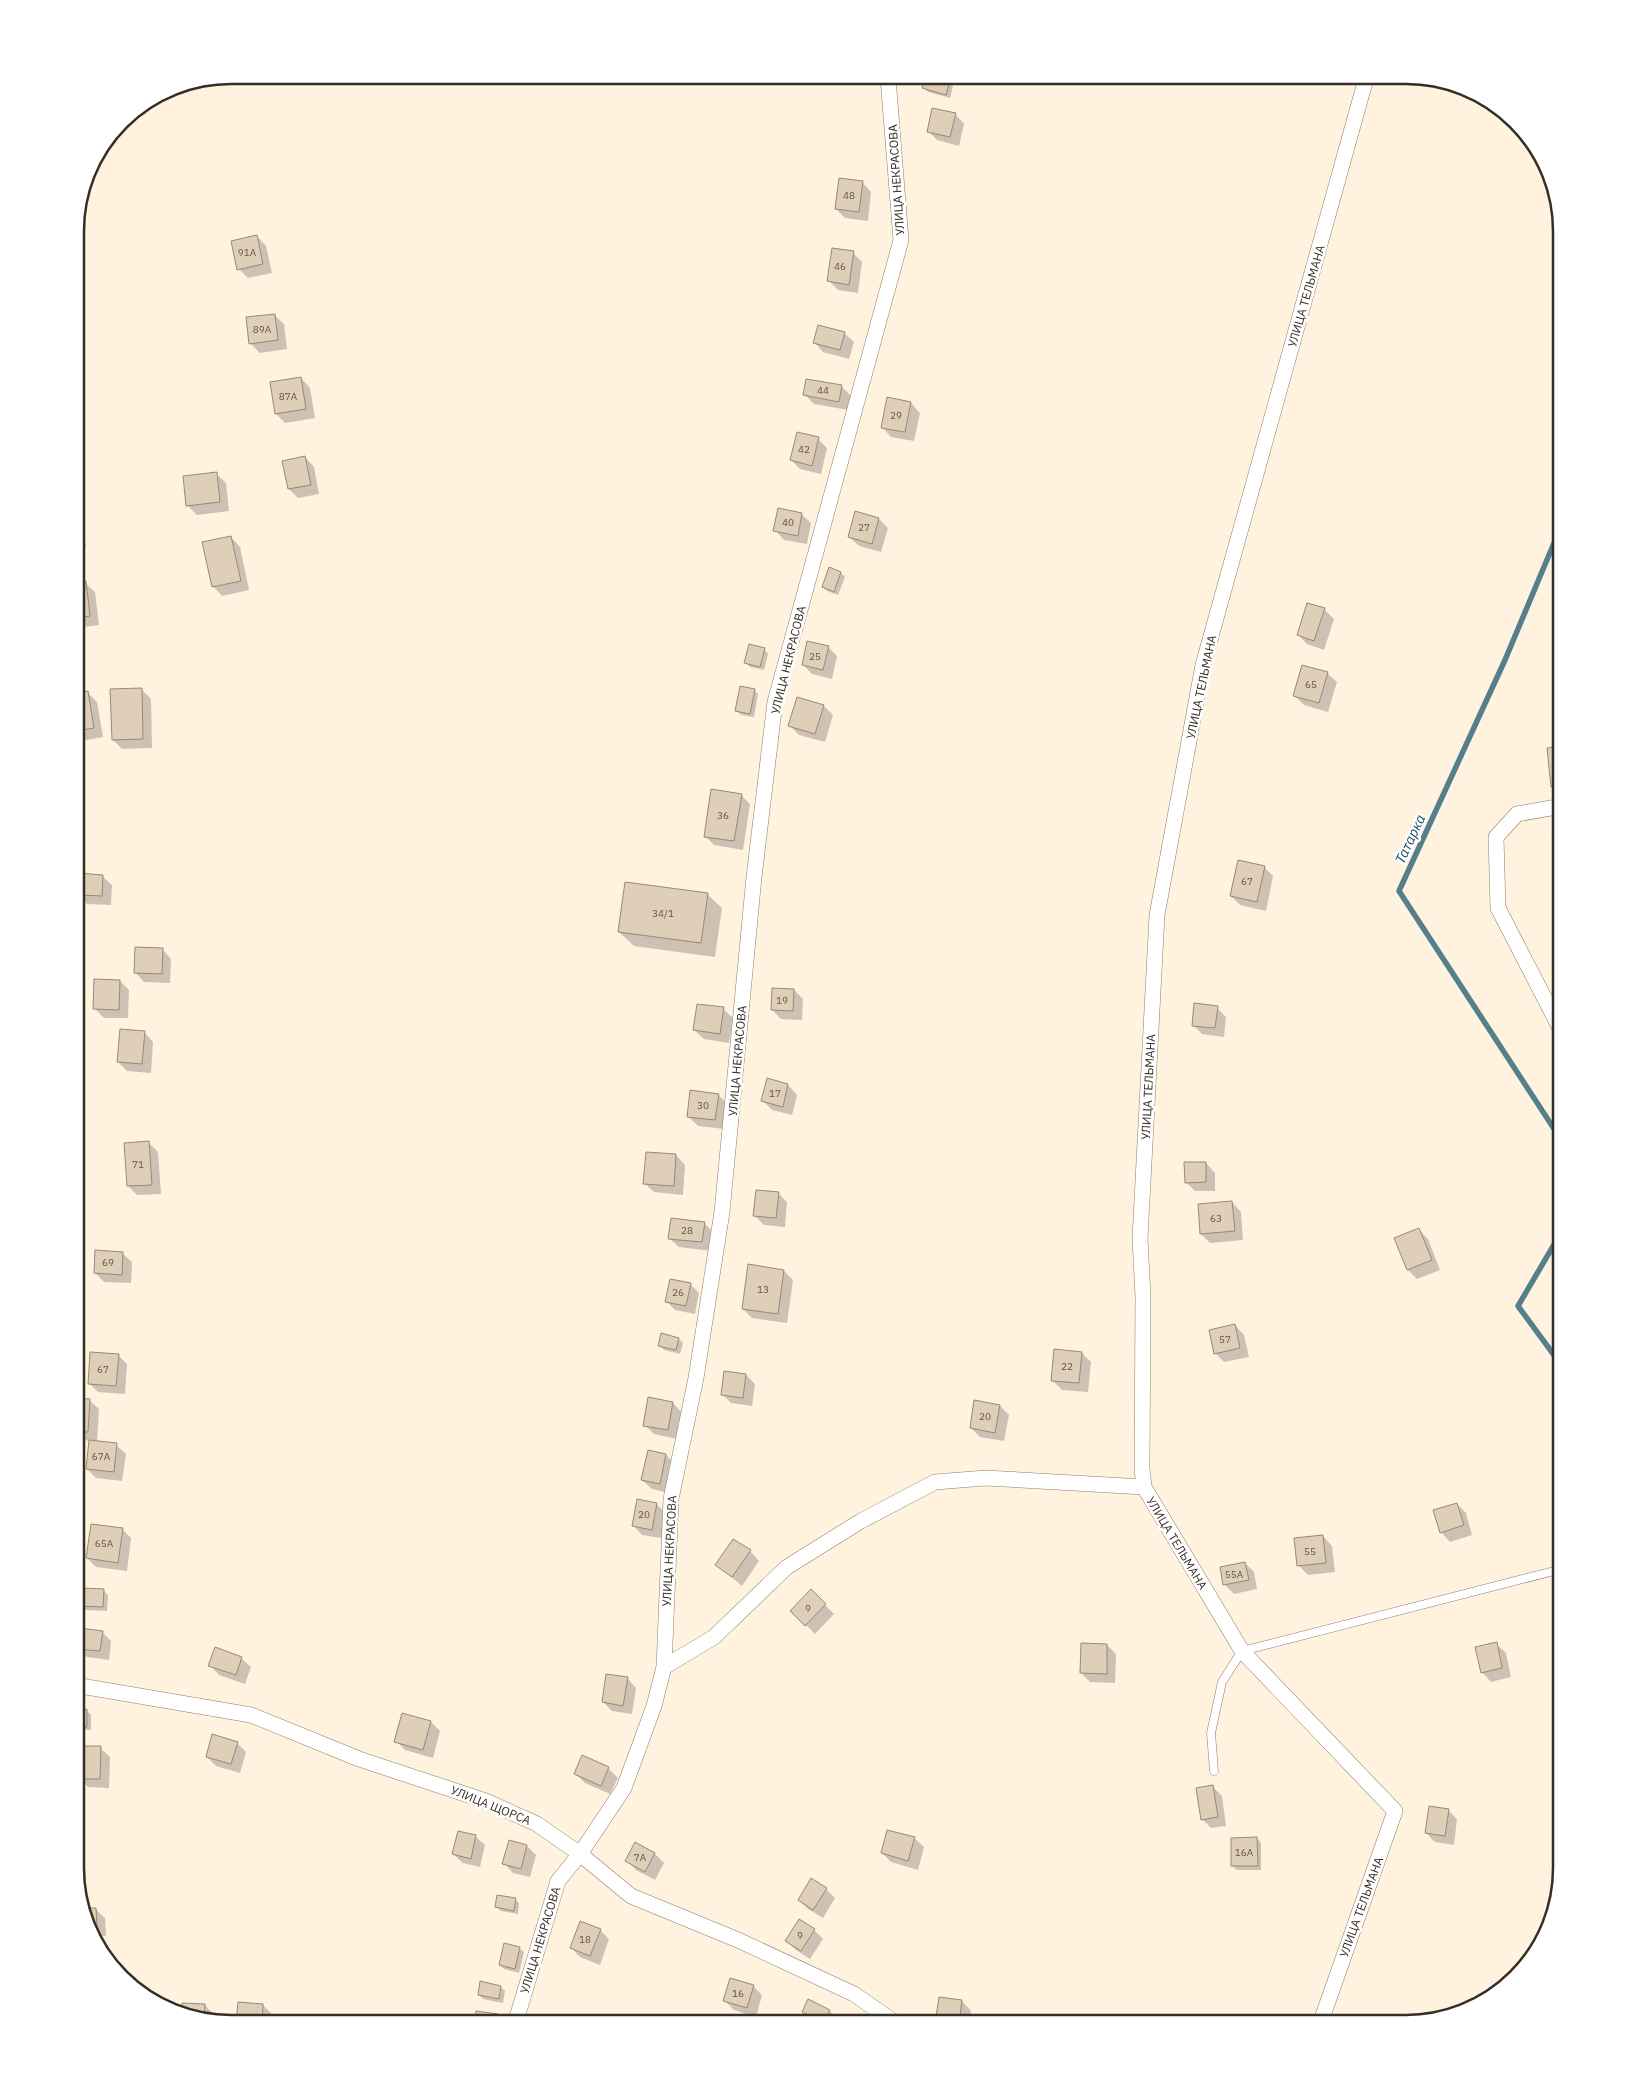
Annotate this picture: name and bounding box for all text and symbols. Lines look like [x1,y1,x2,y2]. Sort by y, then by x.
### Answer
street label: УЛИЦА НЕКРАСОВА [885,124,907,236]
house number: 48 [843,189,855,202]
street label: УЛИЦА ТЕЛЬМАНА [1284,243,1328,349]
house number: 91А [238,246,257,259]
house number: 46 [834,260,846,273]
house number: 89А [253,323,272,336]
house number: 44 [817,384,829,397]
house number: 87А [279,390,298,403]
house number: 29 [890,409,902,422]
house number: 42 [798,443,810,456]
house number: 40 [782,516,794,529]
house number: 27 [858,521,870,534]
street label: УЛИЦА НЕКРАСОВА [767,604,809,716]
street label: УЛИЦА ТЕЛЬМАНА [1183,633,1219,740]
house number: 25 [809,650,821,663]
house number: 65 [1305,678,1317,691]
house number: 36 [717,809,729,822]
water label: Татарка [1391,811,1429,867]
house number: 67 [1241,875,1253,888]
house number: 34/1 [652,907,674,920]
house number: 19 [776,994,788,1007]
street label: УЛИЦА НЕКРАСОВА [725,1005,749,1117]
street label: УЛИЦА ТЕЛЬМАНА [1138,1033,1158,1140]
house number: 17 [769,1087,781,1100]
house number: 30 [697,1099,709,1112]
house number: 71 [132,1158,144,1171]
house number: 63 [1210,1212,1222,1225]
house number: 28 [681,1224,693,1237]
house number: 69 [102,1256,114,1269]
house number: 13 [757,1283,769,1296]
house number: 26 [672,1286,684,1299]
house number: 57 [1219,1333,1231,1346]
house number: 22 [1061,1360,1073,1373]
house number: 67 [97,1363,109,1376]
house number: 20 [979,1410,991,1423]
house number: 67А [92,1450,111,1463]
street label: УЛИЦА ТЕЛЬМАНА [1143,1494,1211,1592]
street label: УЛИЦА НЕКРАСОВА [659,1495,679,1607]
house number: 20 [638,1508,650,1521]
house number: 65А [95,1537,114,1550]
house number: 55 [1304,1545,1316,1558]
house number: 55А [1225,1568,1244,1581]
house number: 9 [805,1602,811,1615]
street label: УЛИЦА ЩОРСА [449,1782,534,1828]
house number: 16А [1235,1846,1254,1859]
house number: 7А [634,1851,647,1864]
street label: УЛИЦА ТЕЛЬМАНА [1336,1854,1386,1959]
street label: УЛИЦА НЕКРАСОВА [517,1884,564,1995]
house number: 9 [797,1929,803,1942]
house number: 18 [579,1933,591,1946]
house number: 16 [732,1987,744,2000]

